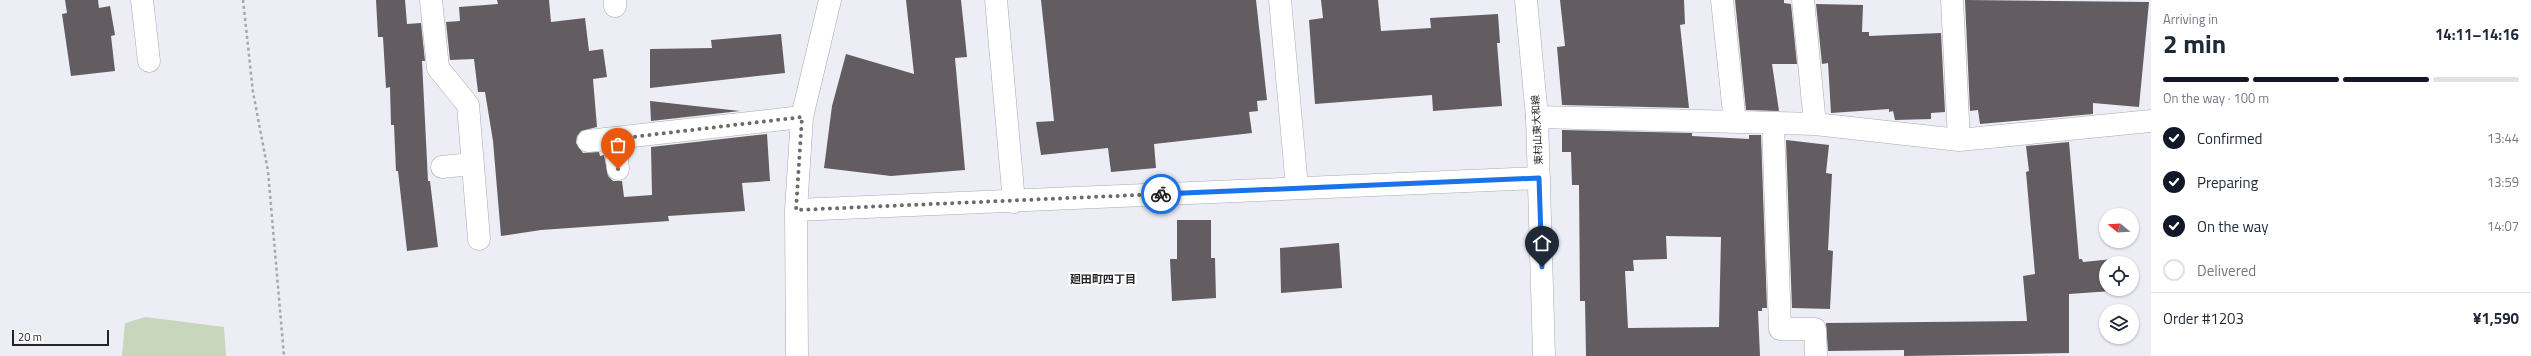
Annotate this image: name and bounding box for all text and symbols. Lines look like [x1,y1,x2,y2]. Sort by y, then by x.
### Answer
text: Arriving in [2163,9,2218,29]
text: 14:11–14:16 [2435,23,2519,46]
text: 2 min [2163,24,2226,63]
text: On the way · 100 m [2163,88,2269,108]
street label: 東村山東大和線 [1528,95,1546,165]
icon: check [2163,127,2185,149]
text: Confirmed [2197,127,2262,150]
pin [601,128,635,169]
text: 13:44 [2487,128,2519,148]
icon: bag [607,134,629,156]
icon: check [2163,171,2185,193]
text: Preparing [2197,171,2258,194]
text: 13:59 [2487,172,2519,192]
courier [1141,174,1181,214]
icon: bike [1150,183,1172,205]
north arrow [2099,208,2139,248]
map controls [2099,208,2139,344]
icon: check [2163,215,2185,237]
text: On the way [2197,215,2269,238]
text: 14:07 [2487,216,2519,236]
pin [1525,226,1559,267]
icon: home [1531,232,1553,254]
button: locate [2099,256,2139,296]
text: Delivered [2197,259,2256,282]
district label: 廻田町四丁目 [1070,271,1136,287]
button: layers [2099,304,2139,344]
text: Order #1203 [2163,307,2244,330]
text: ¥1,590 [2473,307,2519,330]
scale bar [12,328,109,347]
text: 20 m [18,329,42,345]

